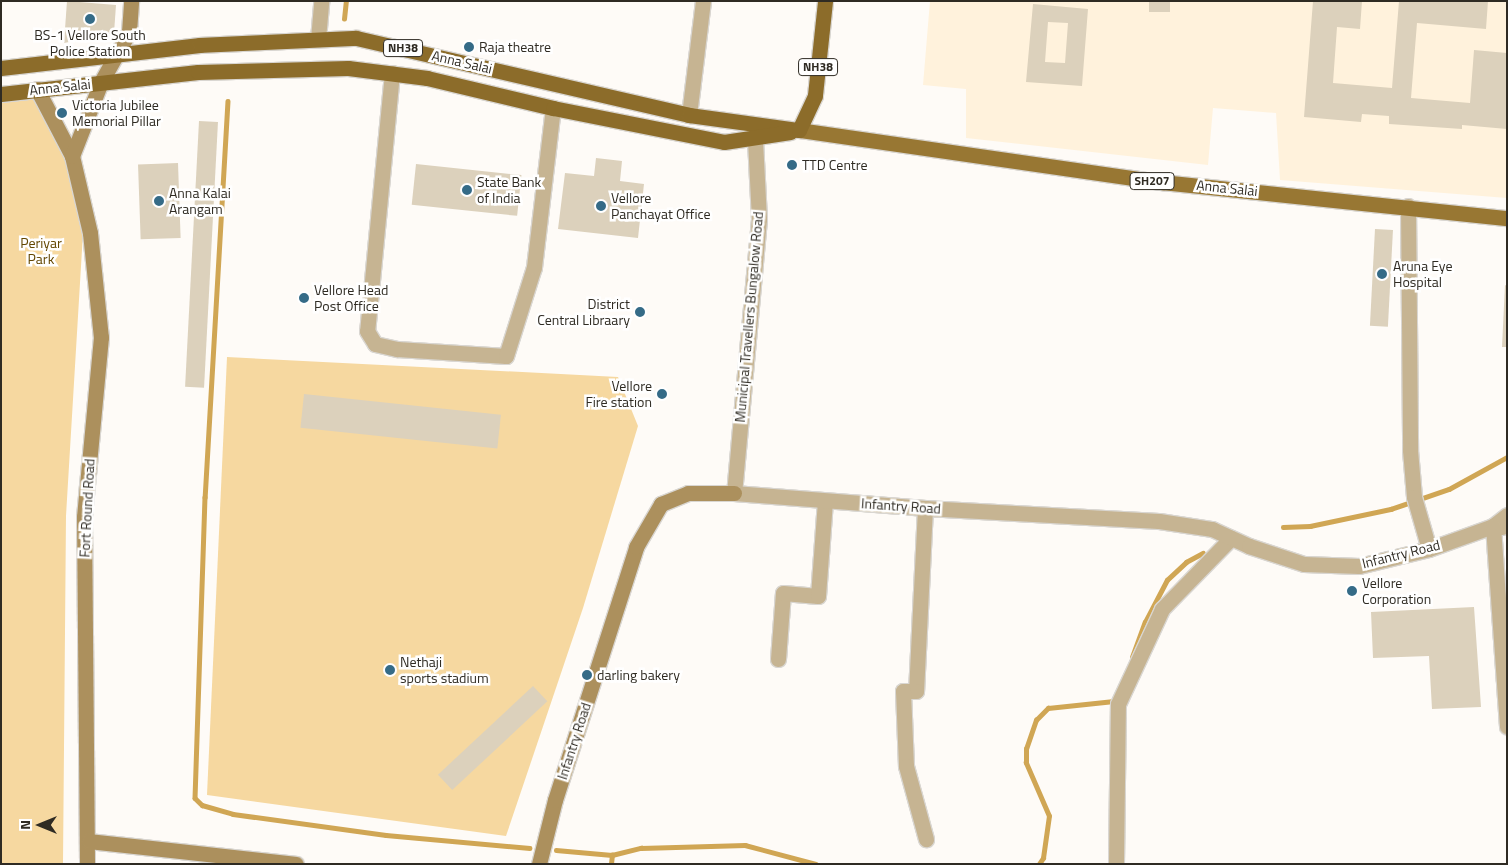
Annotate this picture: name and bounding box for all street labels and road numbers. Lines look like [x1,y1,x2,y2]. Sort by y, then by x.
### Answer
road number: NH38 [383,38,423,58]
street label: Anna Salai [430,47,494,77]
road number: NH38 [798,58,838,76]
street label: Anna Salai [29,75,91,99]
road number: SH207 [1130,172,1174,190]
street label: Anna Salai [1196,176,1258,200]
street label: Municipal Travellers Bungalow Road [731,211,767,423]
street label: Fort Round Road [76,458,98,558]
street label: Infantry Road [861,495,941,517]
street label: Infantry Road [1360,536,1442,572]
street label: Infantry Road [554,700,594,782]

